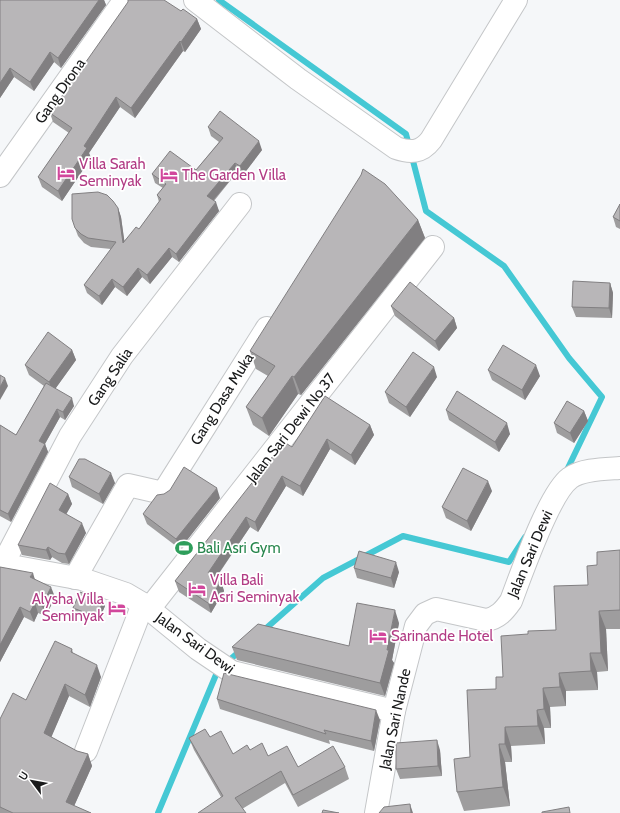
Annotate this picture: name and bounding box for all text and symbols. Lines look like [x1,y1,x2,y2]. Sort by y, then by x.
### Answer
street label: Gang Drona [31,54,90,127]
place label: Villa Sarah Seminyak [79,155,146,190]
hotel icon: Villa Sarah Seminyak [56,163,76,183]
hotel icon: The Garden Villa [159,165,179,185]
place label: The Garden Villa [182,166,287,184]
street label: Gang Salia [84,344,136,410]
street label: Gang Dasa Muka [187,349,258,448]
street label: Jalan Sari Dewi No.37 [242,369,340,487]
street label: Jalan Sari Dewi [503,508,556,601]
sports icon: Bali Asri Gym [174,538,194,558]
place label: Bali Asri Gym [197,539,281,557]
place label: Villa Bali Asri Seminyak [210,571,299,606]
hotel icon: Villa Bali Asri Seminyak [187,579,207,599]
place label: Alysha Villa Seminyak [32,590,105,625]
hotel icon: Alysha Villa Seminyak [107,598,127,618]
street label: Jalan Sari Dewi [151,608,238,678]
hotel icon: Sarinande Hotel [368,626,388,646]
place label: Sarinande Hotel [391,627,493,645]
street label: Jalan Sari Nande [375,667,415,772]
north arrow [12,761,52,801]
text: U [15,769,32,783]

